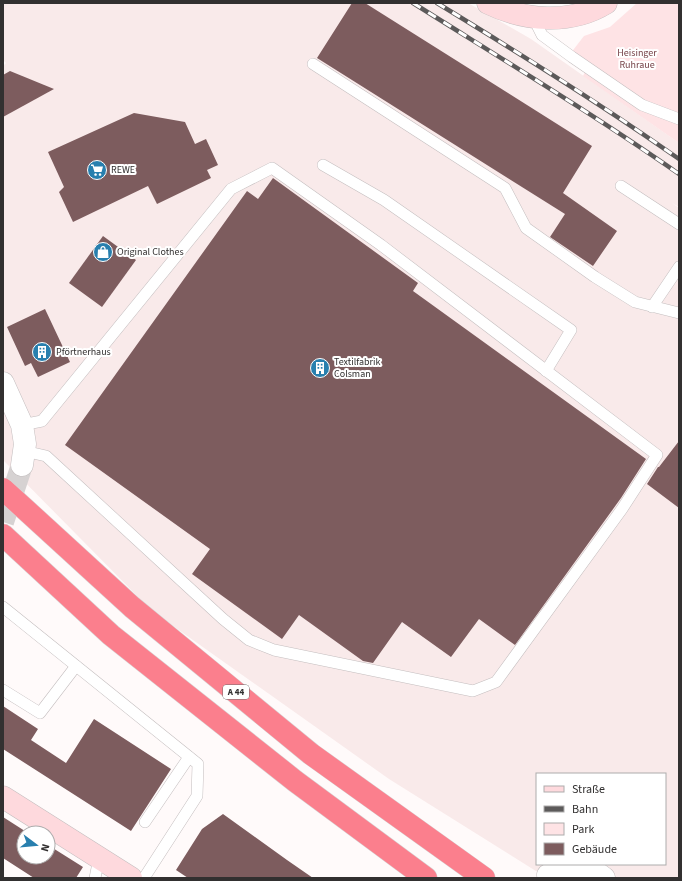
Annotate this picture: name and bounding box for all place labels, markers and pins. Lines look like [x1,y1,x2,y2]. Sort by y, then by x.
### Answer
supermarket icon: REWE [86,159,108,181]
place label: REWE [111,163,135,177]
shop icon: Original Clothes [92,241,114,263]
place label: Original Clothes [117,245,184,259]
building icon: Pförtnerhaus [31,341,53,363]
place label: Pförtnerhaus [56,345,111,359]
place label: Textilfabrik Colsman [334,355,380,381]
building icon: Textilfabrik Colsman [309,357,331,379]

